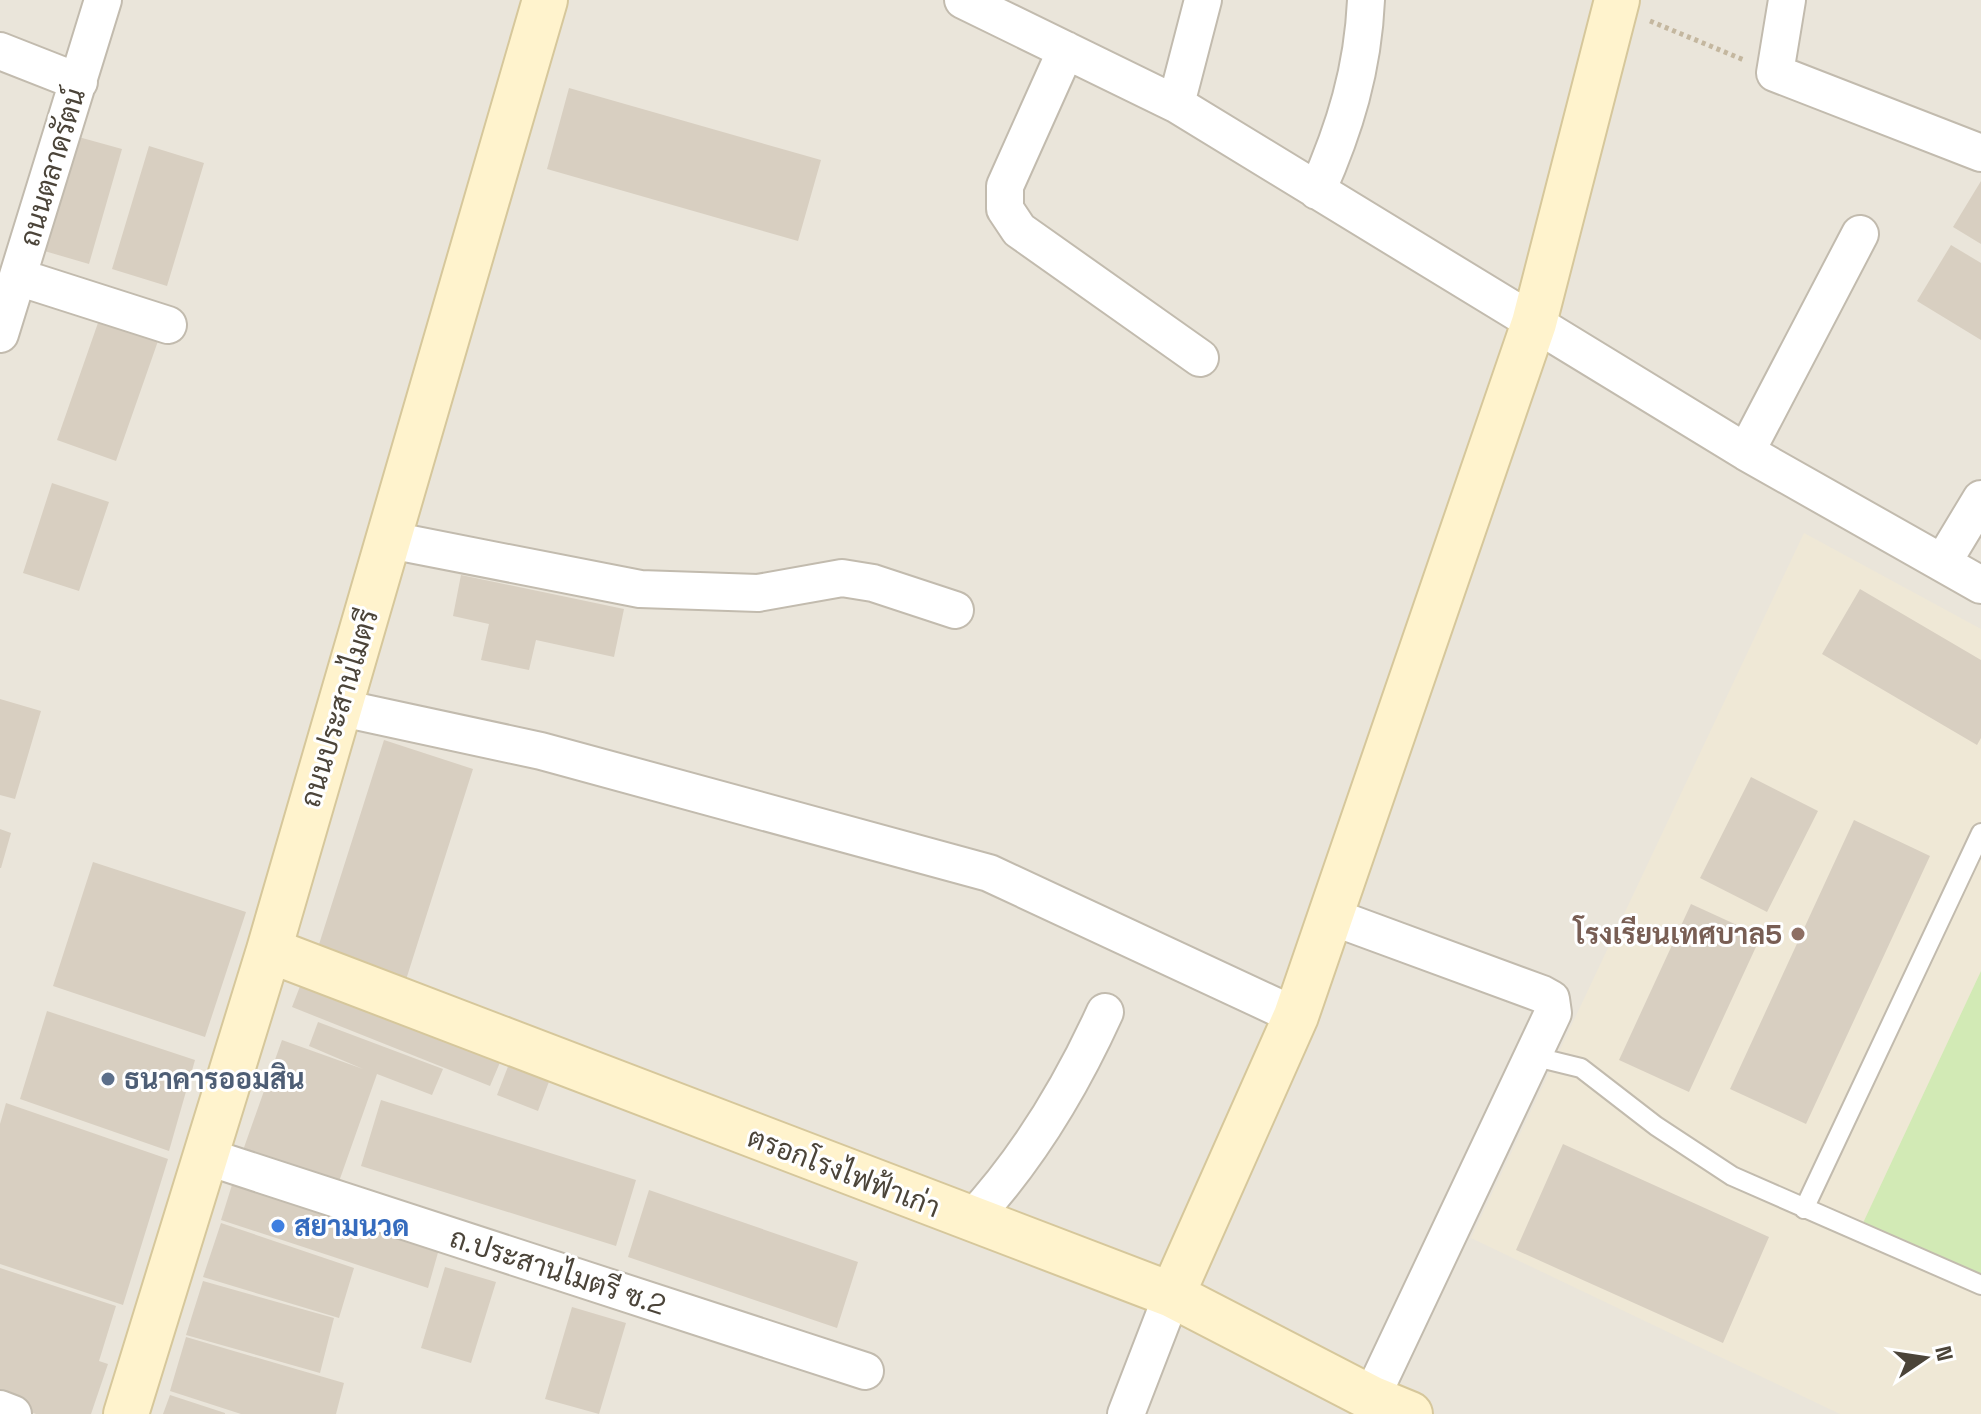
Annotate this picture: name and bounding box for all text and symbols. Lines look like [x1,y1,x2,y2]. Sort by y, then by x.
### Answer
street label: ถนนตลาดรัตน์ [10,83,93,251]
street label: ถนนประสานไมตรี [291,604,386,811]
place label: โรงเรียนเทศบาล5 [1572,915,1782,952]
marker: โรงเรียนเทศบาล5 [1789,925,1807,943]
place label: ธนาคารออมสิน [124,1061,305,1097]
marker: ธนาคารออมสิน [99,1070,117,1088]
street label: ตรอกโรงไฟฟ้าเก่า [743,1118,946,1225]
place label: สยามนวด [294,1208,410,1244]
marker: สยามนวด [269,1217,287,1235]
street label: ถ.ประสานไมตรี ซ.2 [445,1218,671,1323]
north arrow [1885,1318,1965,1398]
text: N [1929,1343,1960,1364]

